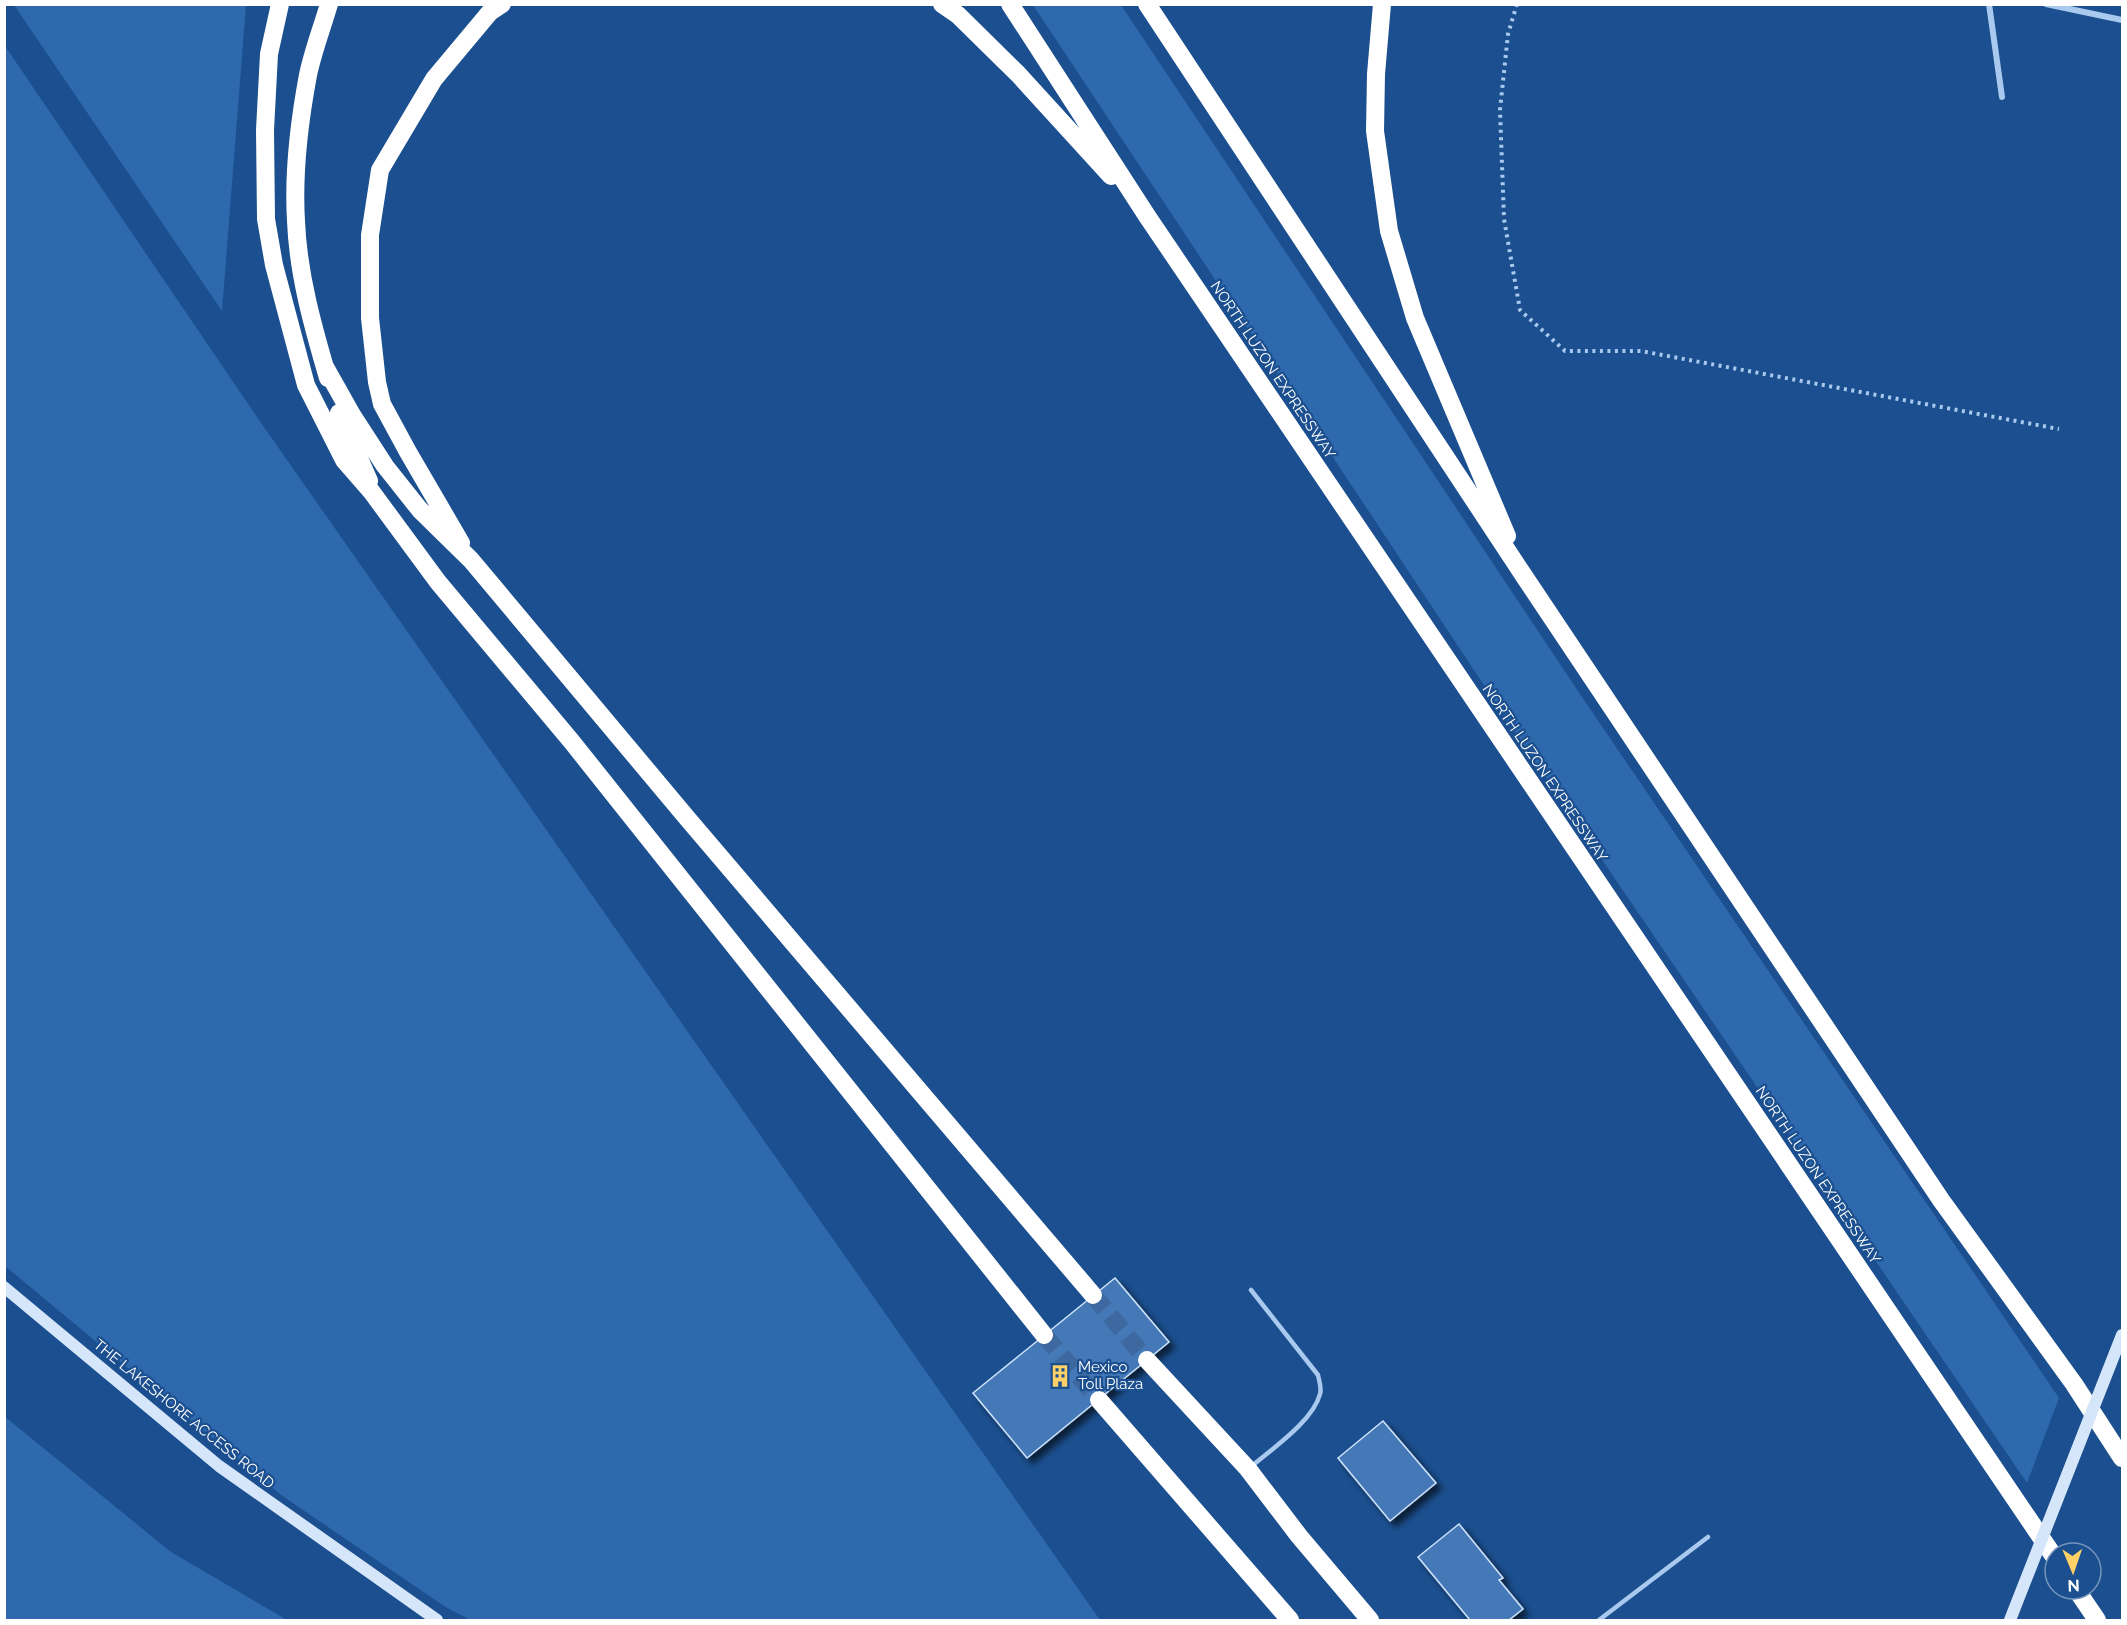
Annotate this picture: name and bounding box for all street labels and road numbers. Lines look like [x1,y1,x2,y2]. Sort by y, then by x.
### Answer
street label: NORTH LUZON EXPRESSWAY [1207,278,1339,462]
street label: NORTH LUZON EXPRESSWAY [1479,681,1611,865]
street label: NORTH LUZON EXPRESSWAY [1752,1083,1884,1267]
street label: THE LAKESHORE ACCESS ROAD [90,1335,278,1493]

